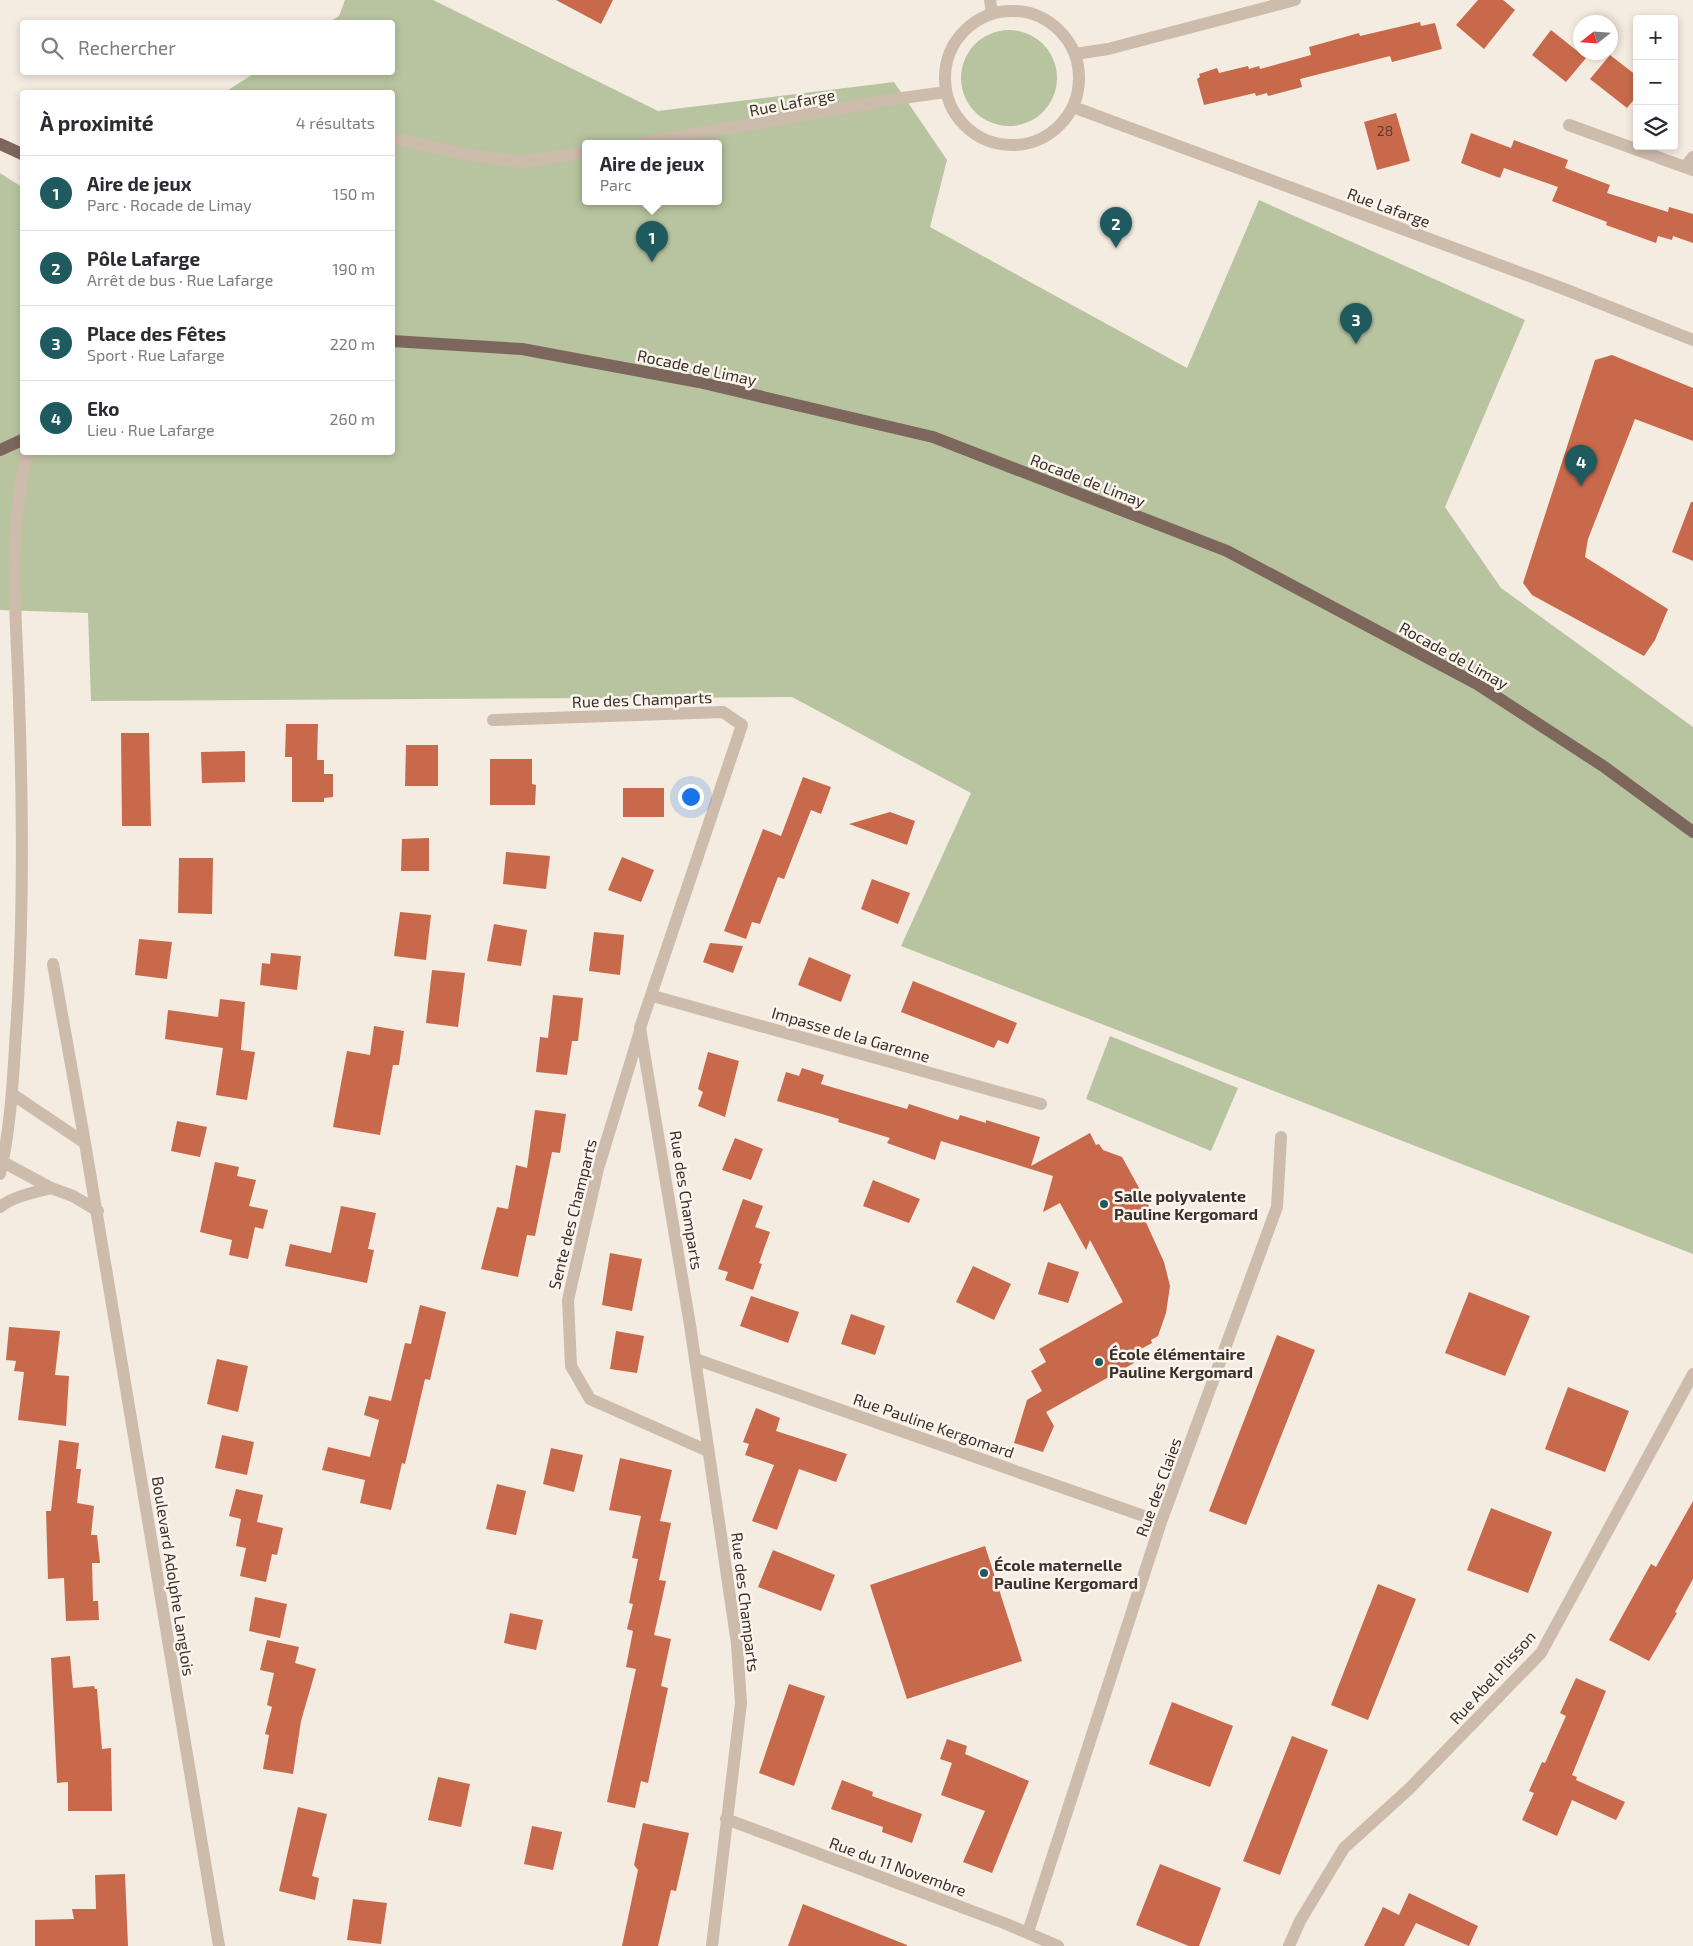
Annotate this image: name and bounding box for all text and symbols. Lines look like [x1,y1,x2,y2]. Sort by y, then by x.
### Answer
north arrow [1573,15,1618,60]
map controls [1633,15,1678,150]
button: + [1633,15,1678,60]
search box [20,20,395,75]
icon: search [38,34,66,62]
text: Rechercher [78,36,176,59]
button: − [1633,60,1678,105]
street label: Rue Lafarge [748,84,836,120]
button: layers [1633,105,1678,150]
text: À proximité [40,110,154,135]
text: 4 résultats [296,113,375,132]
house number: 28 [1377,122,1393,139]
popup [582,140,722,205]
text: Aire de jeux [600,152,704,175]
text: Aire de jeux [87,172,192,195]
text: Parc [600,175,632,194]
street label: Rue Lafarge [1345,183,1433,231]
text: 1 [53,184,59,203]
text: 150 m [333,184,375,203]
text: Parc · Rocade de Limay [87,195,252,214]
pin: 2 [1100,207,1132,248]
pin: 1 [636,221,668,262]
text: Pôle Lafarge [87,247,200,270]
text: 2 [51,259,61,278]
text: 190 m [332,259,375,278]
text: Arrêt de bus · Rue Lafarge [87,270,273,289]
pin: 3 [1340,303,1372,344]
text: Place des Fêtes [87,322,226,345]
text: 3 [51,334,61,353]
text: 220 m [330,334,375,353]
text: Sport · Rue Lafarge [87,345,225,364]
street label: Rocade de Limay [636,345,759,389]
text: Eko [87,397,119,420]
text: 4 [51,409,61,428]
text: 260 m [330,409,375,428]
text: Lieu · Rue Lafarge [87,420,215,439]
pin: 4 [1565,445,1597,486]
street label: Rocade de Limay [1028,449,1149,511]
street label: Rocade de Limay [1396,617,1512,693]
street label: Rue des Champarts [571,687,713,711]
your location [678,784,704,810]
street label: Impasse de la Garenne [770,1002,932,1066]
street label: Rue des Champarts [667,1129,707,1271]
street label: Sente des Champarts [544,1137,600,1291]
place label: Salle polyvalente Pauline Kergomard [1114,1186,1258,1223]
marker: Salle polyvalente Pauline Kergomard [1098,1198,1110,1210]
place label: École élémentaire Pauline Kergomard [1109,1344,1253,1381]
marker: École élémentaire Pauline Kergomard [1093,1356,1105,1368]
street label: Rue Pauline Kergomard [851,1389,1017,1461]
street label: Rue des Claies [1131,1435,1185,1539]
street label: Boulevard Adolphe Langlois [149,1475,199,1677]
street label: Rue des Champarts [728,1531,764,1673]
place label: École maternelle Pauline Kergomard [994,1555,1138,1592]
marker: École maternelle Pauline Kergomard [978,1567,990,1579]
street label: Rue Abel Plisson [1445,1626,1539,1728]
street label: Rue du 11 Novembre [827,1832,969,1900]

